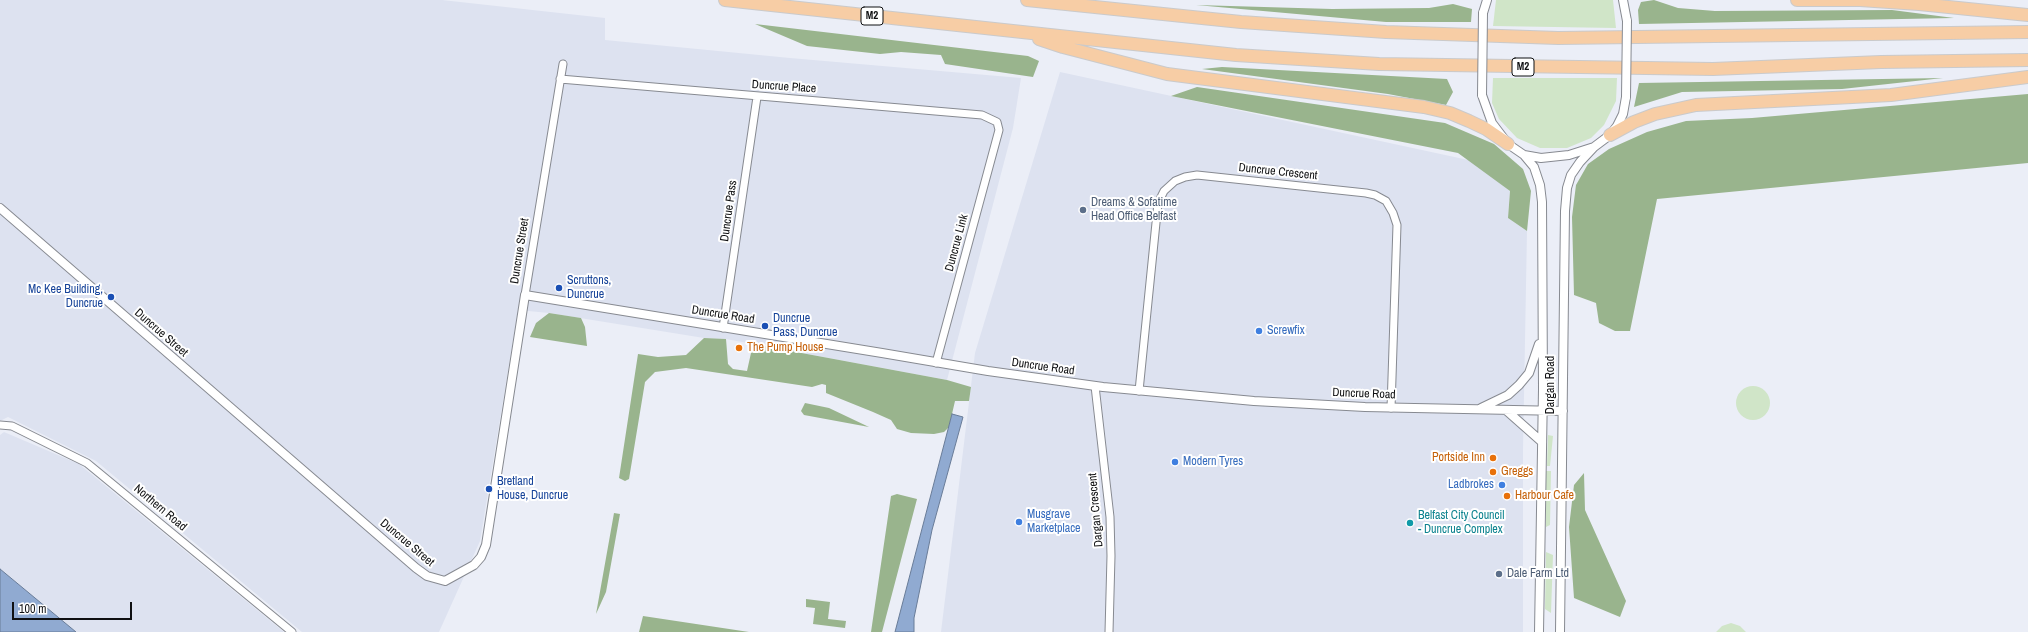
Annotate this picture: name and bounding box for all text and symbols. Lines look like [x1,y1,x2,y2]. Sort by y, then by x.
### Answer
road number: M2 [861,7,883,25]
road number: M2 [1512,58,1534,76]
street label: Duncrue Place [751,78,817,96]
street label: Duncrue Crescent [1238,161,1318,183]
street label: Duncrue Pass [718,179,740,243]
place label: Dreams & Sofatime Head Office Belfast [1091,196,1177,224]
marker: Dreams & Sofatime Head Office Belfast [1078,205,1088,215]
street label: Duncrue Link [942,213,972,273]
street label: Duncrue Street [508,217,532,285]
place label: Scruttons, Duncrue [567,274,611,302]
place label: Mc Kee Building, Duncrue [28,283,103,311]
marker: Scruttons, Duncrue [554,283,564,293]
marker: Mc Kee Building, Duncrue [106,292,116,302]
street label: Duncrue Road [691,303,755,327]
street label: Duncrue Street [131,306,191,360]
place label: Duncrue Pass, Duncrue [773,312,838,340]
marker: Duncrue Pass, Duncrue [760,321,770,331]
place label: Screwfix [1267,324,1305,338]
marker: Screwfix [1254,326,1264,336]
place label: The Pump House [747,341,824,355]
marker: The Pump House [734,343,744,353]
street label: Duncrue Road [1011,355,1075,379]
street label: Dargan Road [1544,356,1558,414]
street label: Duncrue Road [1332,386,1396,402]
place label: Portside Inn [1432,451,1485,465]
marker: Portside Inn [1488,453,1498,463]
place label: Modern Tyres [1183,455,1243,469]
marker: Modern Tyres [1170,457,1180,467]
place label: Greggs [1501,465,1533,479]
marker: Greggs [1488,467,1498,477]
street label: Dargan Crescent [1086,472,1106,548]
place label: Bretland House, Duncrue [497,475,568,503]
place label: Ladbrokes [1448,478,1494,492]
marker: Ladbrokes [1497,480,1507,490]
street label: Northern Road [131,482,189,534]
marker: Bretland House, Duncrue [484,484,494,494]
place label: Harbour Cafe [1515,489,1574,503]
marker: Harbour Cafe [1502,491,1512,501]
place label: Musgrave Marketplace [1027,508,1081,536]
place label: Belfast City Council - Duncrue Complex [1418,509,1504,537]
street label: Duncrue Street [377,516,437,570]
marker: Musgrave Marketplace [1014,517,1024,527]
marker: Belfast City Council - Duncrue Complex [1405,518,1415,528]
place label: Dale Farm Ltd [1507,567,1569,581]
marker: Dale Farm Ltd [1494,569,1504,579]
scale bar [14,594,134,620]
text: 100 m [19,601,46,617]

